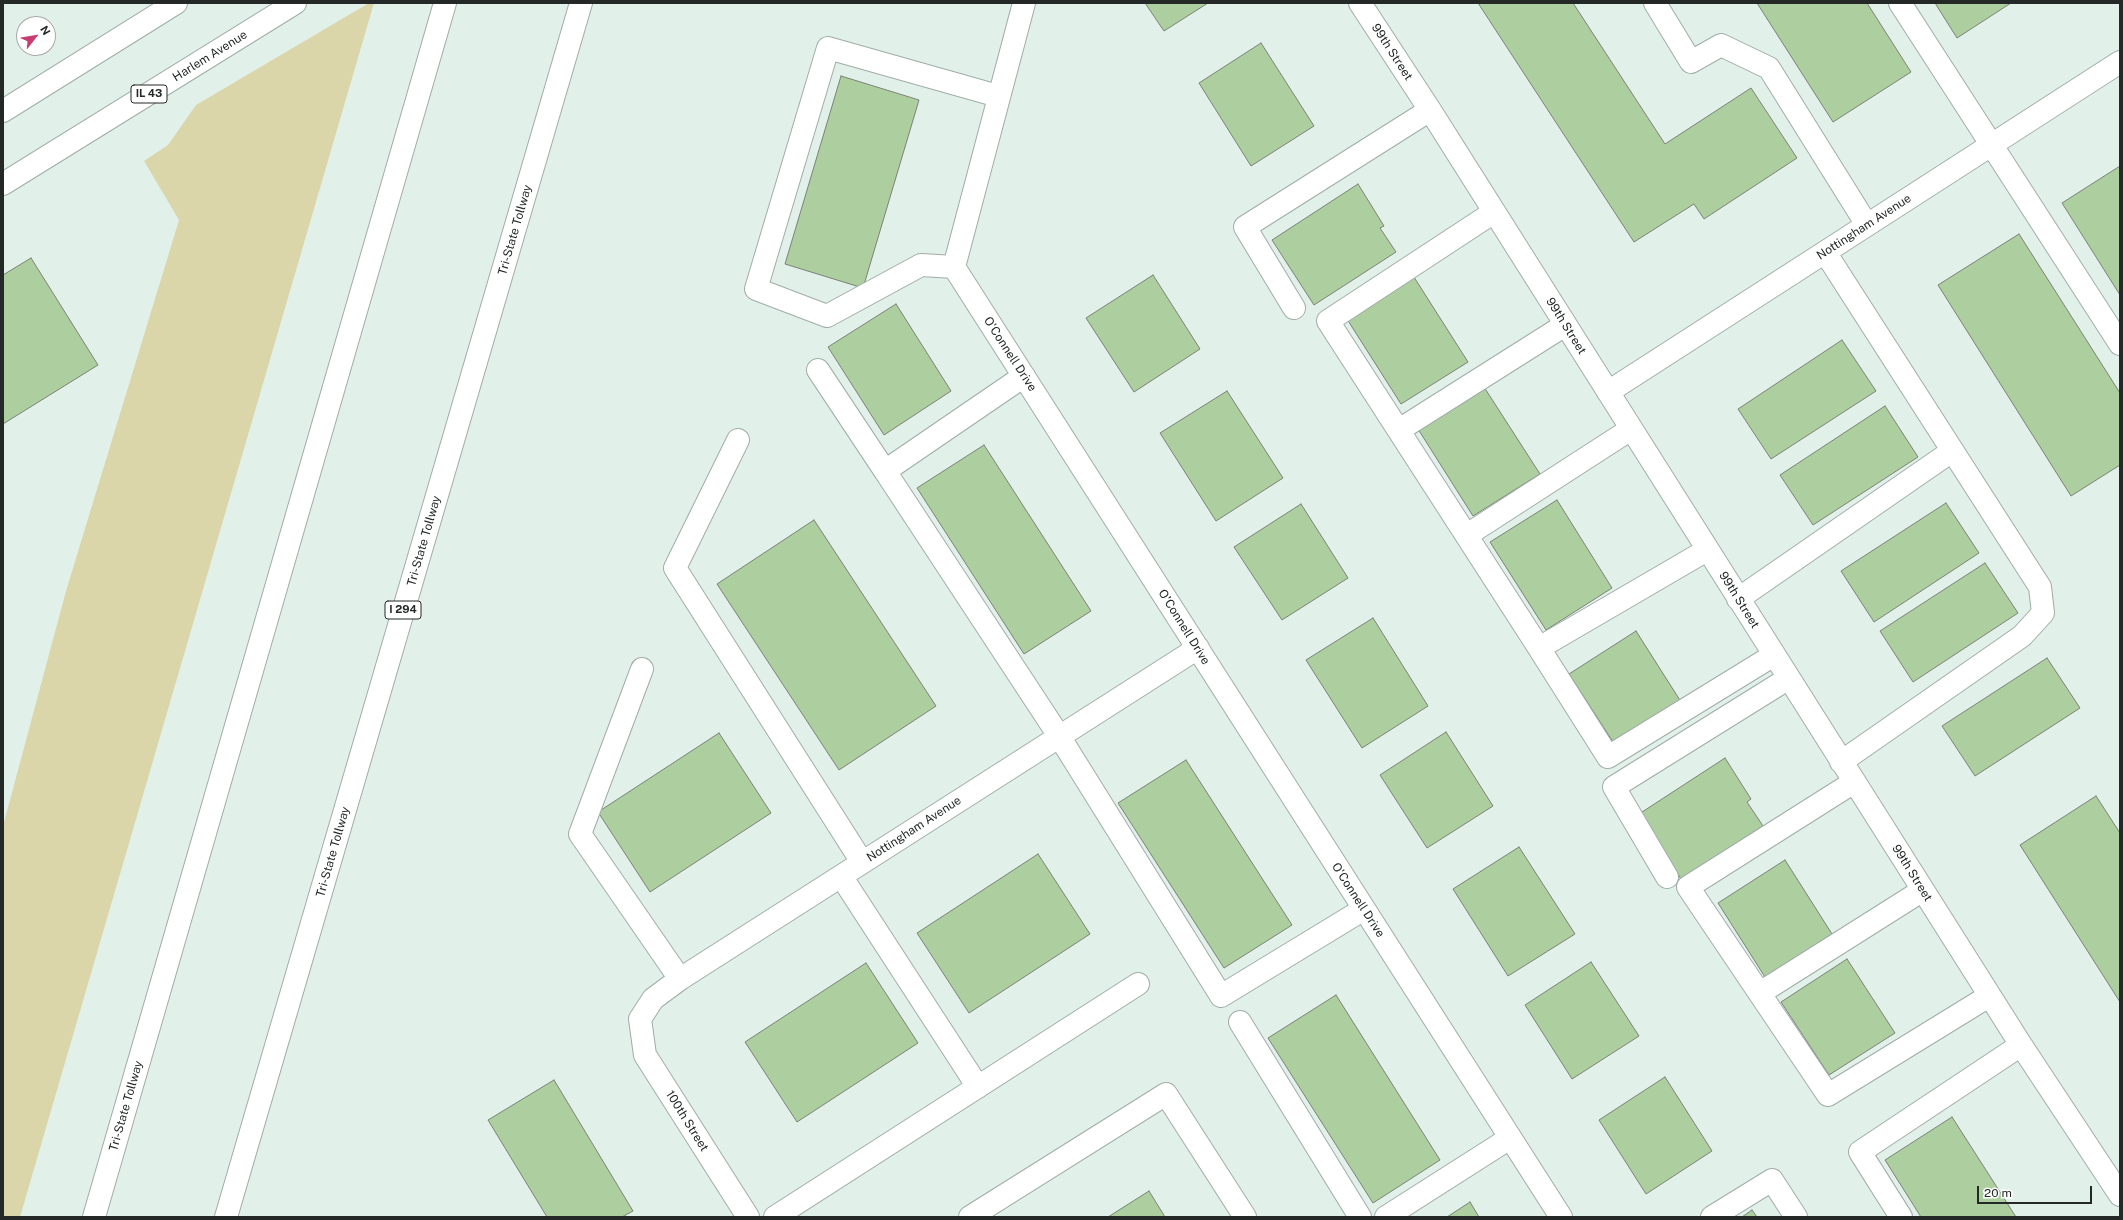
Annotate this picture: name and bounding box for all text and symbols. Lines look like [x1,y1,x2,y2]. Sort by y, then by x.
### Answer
north arrow [16,16,56,56]
street label: 99th Street [1368,21,1416,83]
text: N [38,24,53,37]
street label: Harlem Avenue [170,27,250,85]
road number: IL 43 [131,85,167,103]
street label: Tri-State Tollway [495,183,535,277]
street label: Nottingham Avenue [1814,191,1914,263]
street label: 99th Street [1543,295,1589,357]
street label: O'Connell Drive [980,314,1040,394]
street label: Tri-State Tollway [404,494,444,588]
street label: 99th Street [1716,569,1762,631]
street label: O'Connell Drive [1155,587,1213,667]
road number: I 294 [385,601,421,619]
street label: Nottingham Avenue [864,793,964,865]
street label: Tri-State Tollway [313,805,353,899]
street label: 99th Street [1889,842,1935,904]
street label: O'Connell Drive [1328,860,1388,940]
street label: Tri-State Tollway [106,1059,146,1153]
street label: 100th Street [663,1088,711,1154]
scale bar [1979,1178,2094,1204]
text: 20 m [1984,1186,2012,1200]

